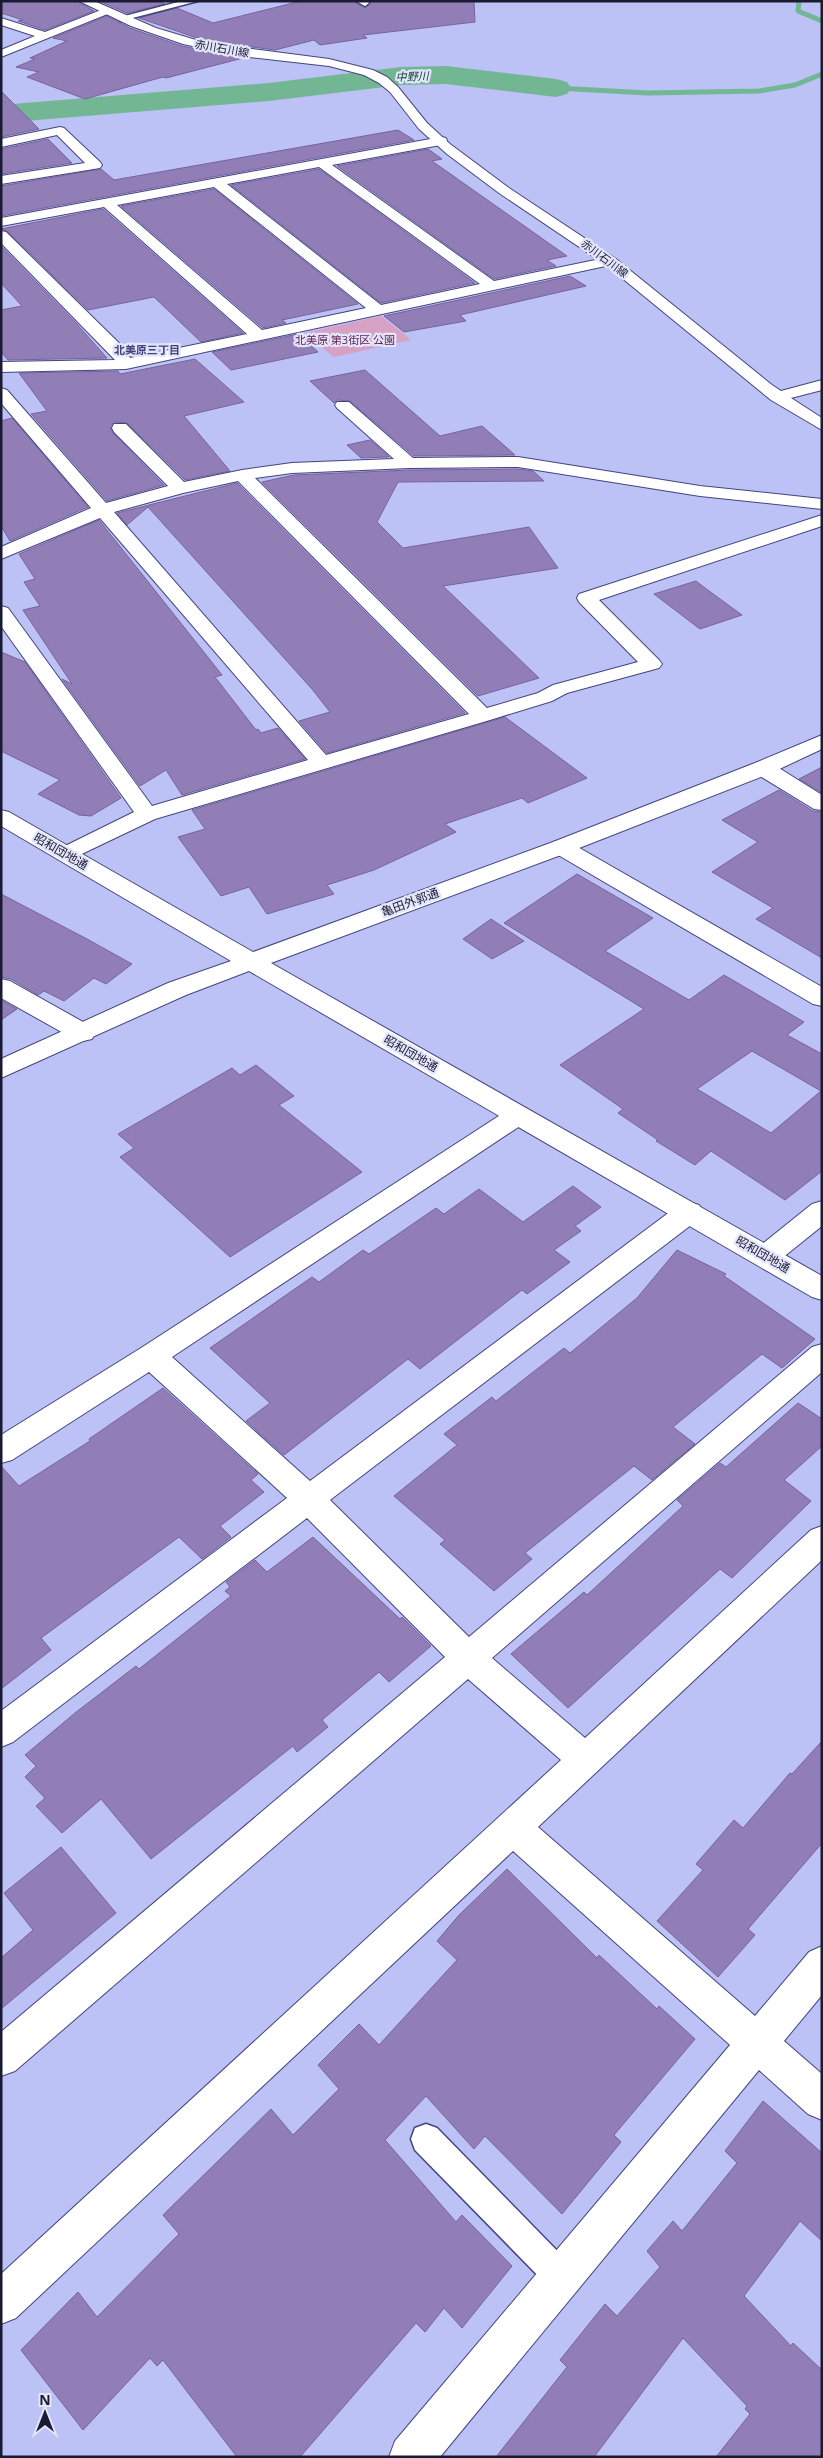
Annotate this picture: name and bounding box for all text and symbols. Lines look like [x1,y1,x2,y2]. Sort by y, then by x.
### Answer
street label: 赤川石川線 [194,36,250,60]
water label: 中野川 [395,68,430,84]
street label: 赤川石川線 [579,235,631,281]
park label: 北美原 第3街区 公園 [295,332,395,347]
district label: 北美原三丁目 [114,342,180,357]
street label: 昭和団地通 [31,829,91,873]
street label: 亀田外郭通 [379,884,441,920]
street label: 昭和団地通 [381,1031,441,1075]
street label: 昭和団地通 [733,1232,793,1276]
north arrow [20,2388,70,2438]
text: N [39,2390,51,2409]

